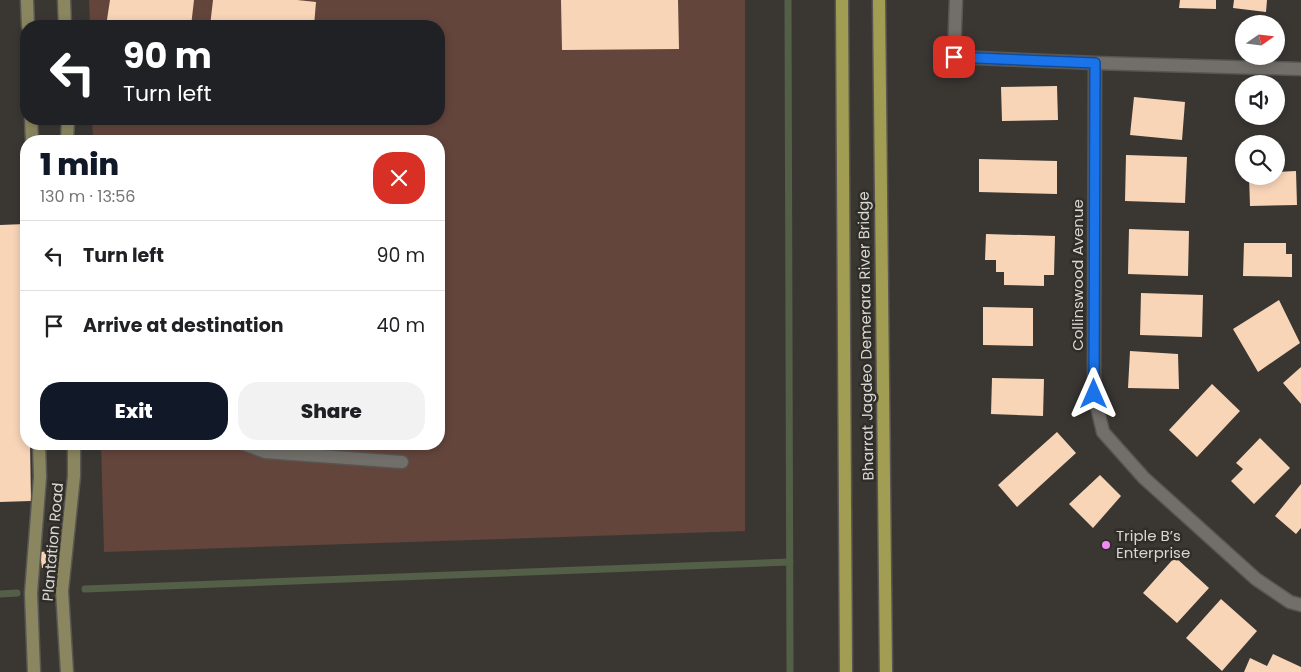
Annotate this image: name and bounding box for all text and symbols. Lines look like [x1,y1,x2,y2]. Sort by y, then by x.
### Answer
north arrow [1235,15,1285,65]
map controls [1235,15,1285,185]
text: 90 m [123,31,212,80]
pin [933,36,975,78]
icon: left [40,40,105,105]
icon: arrive [940,43,968,71]
button: sound [1235,75,1285,125]
text: Turn left [123,78,211,109]
button: search [1235,135,1285,185]
text: 1 min [40,143,119,186]
button: close [373,152,425,204]
text: 130 m · 13:56 [40,185,135,208]
street label: Bharrat Jagdeo Demerara River Bridge [852,191,879,481]
street label: Collinswood Avenue [1067,199,1088,351]
icon: left [40,242,68,270]
text: Turn left [83,242,164,269]
text: 90 m [376,242,425,269]
icon: arrive [40,312,68,340]
text: Arrive at destination [83,312,284,339]
text: 40 m [376,312,425,339]
position arrow [1067,367,1119,419]
button: Exit [40,382,228,440]
button: Share [238,382,425,440]
street label: Plantation Road [37,482,68,602]
place label: Triple B’s Enterprise [1116,525,1190,563]
marker: Triple B’s Enterprise [1100,539,1112,551]

